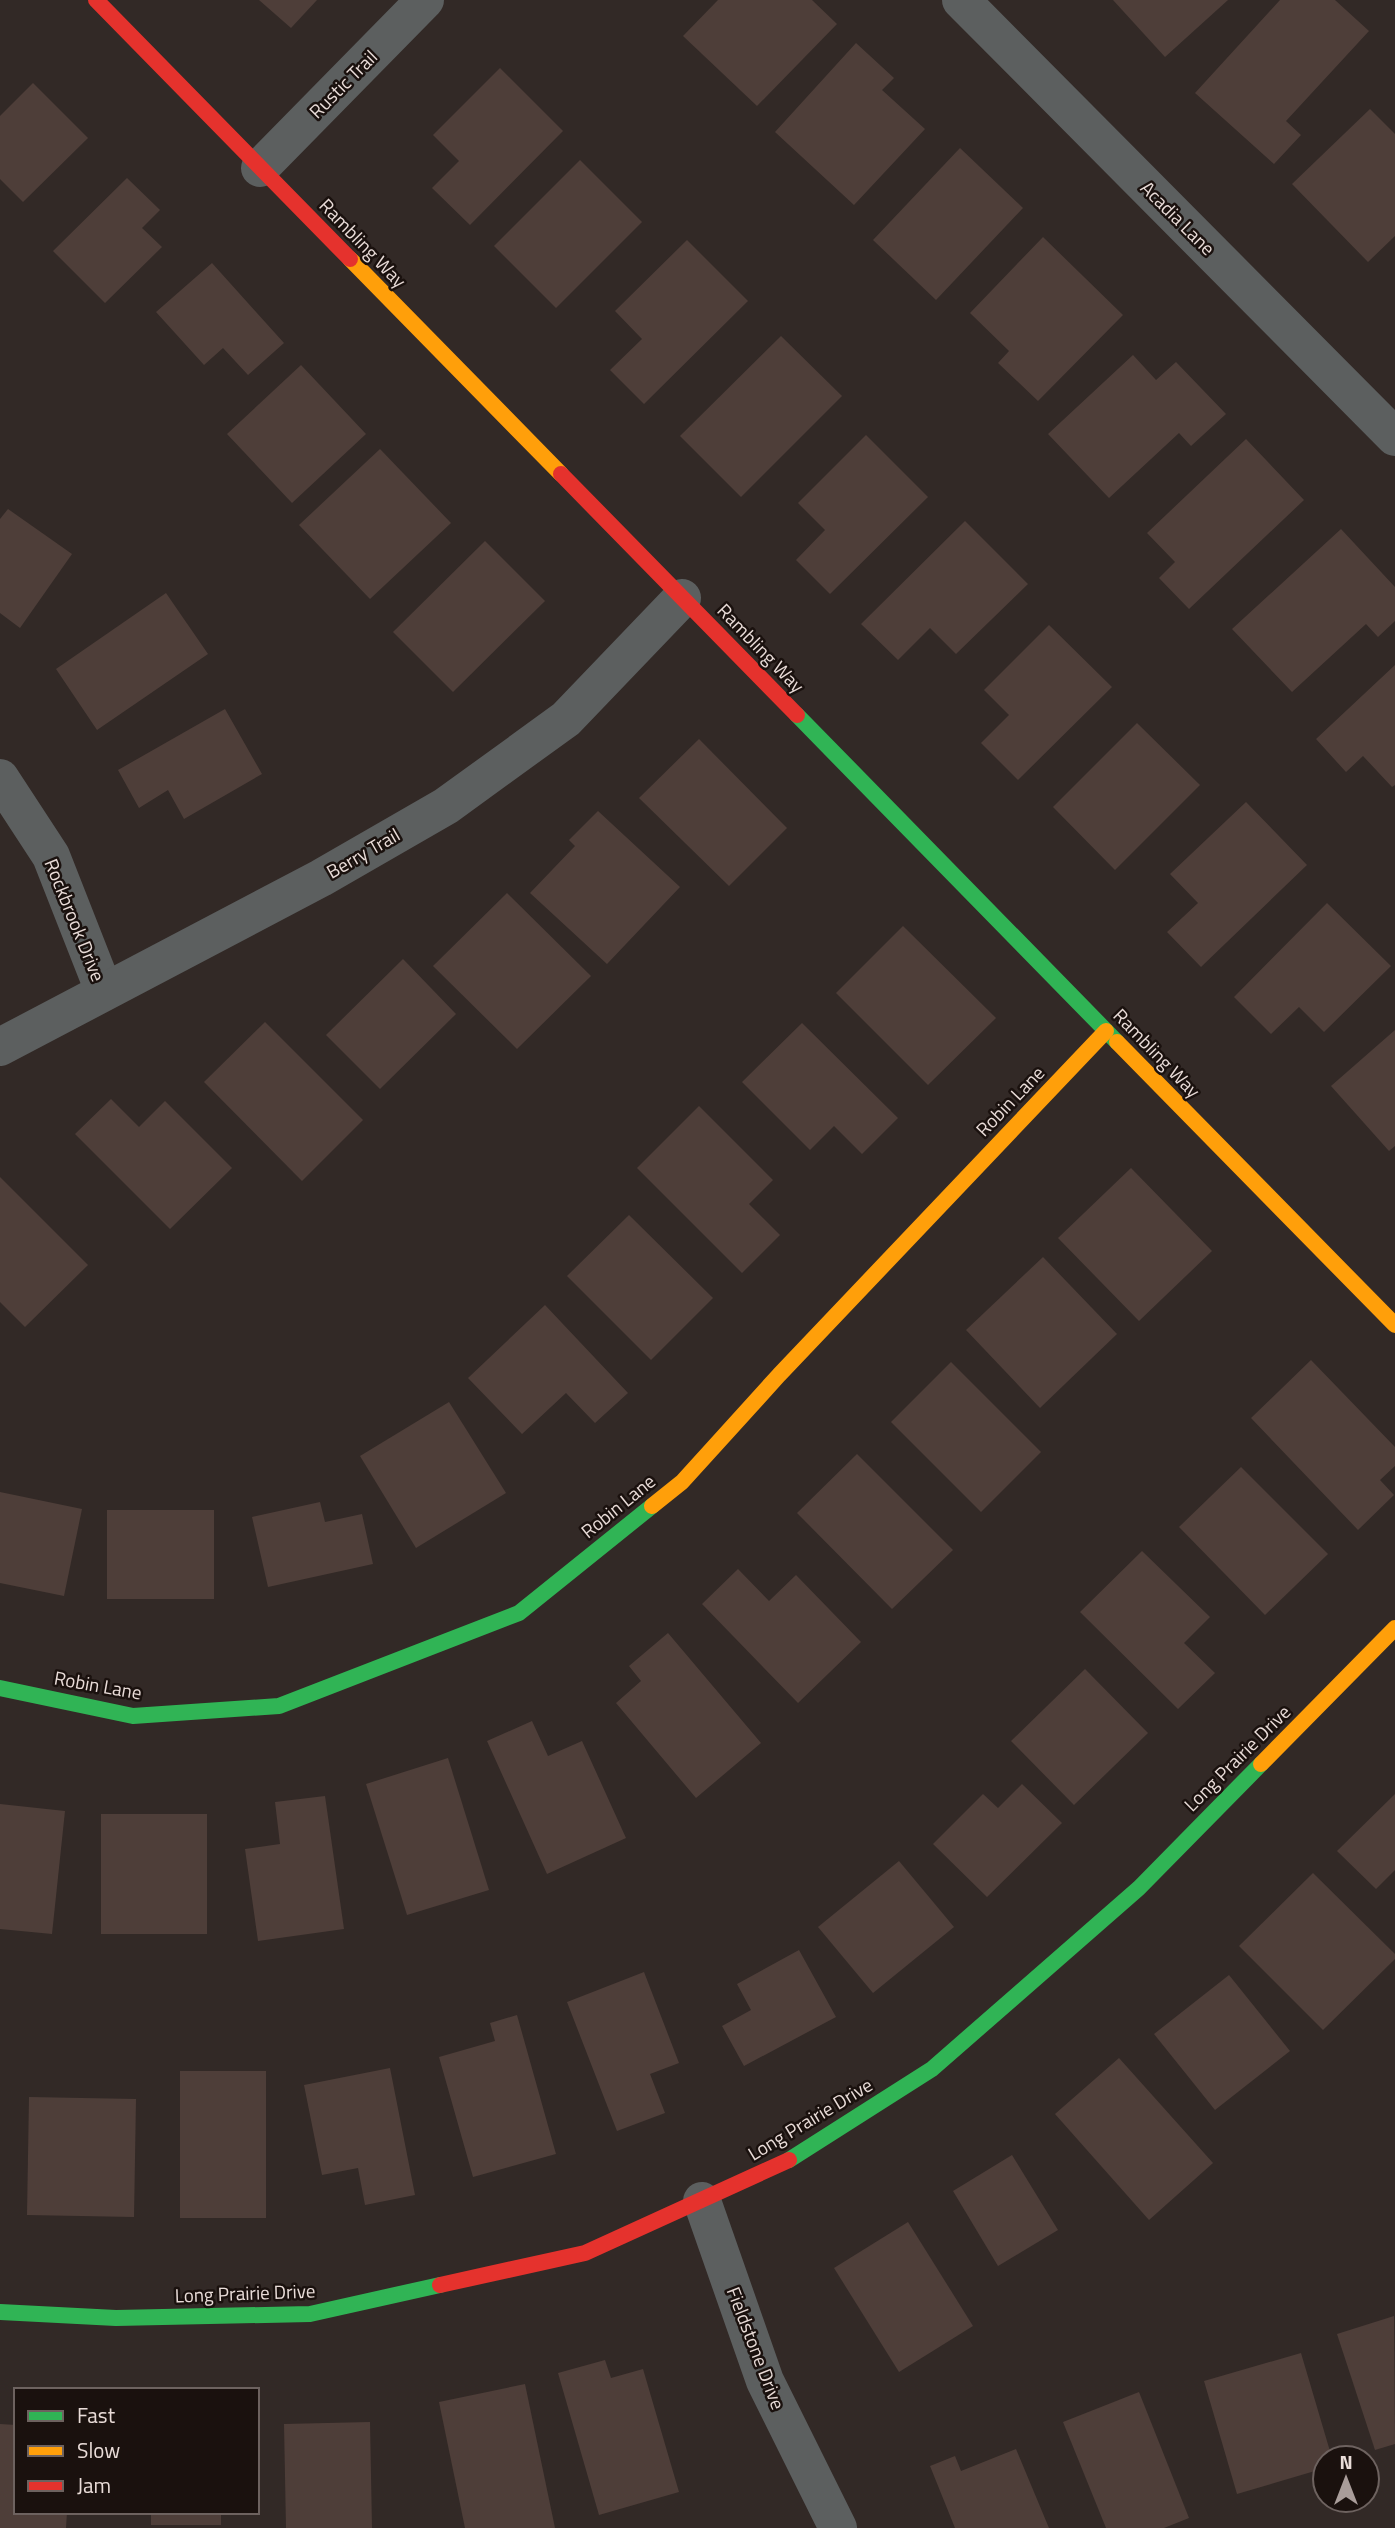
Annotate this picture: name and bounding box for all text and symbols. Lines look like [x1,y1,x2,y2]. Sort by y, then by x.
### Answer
street label: Rustic Trail [302,43,384,125]
street label: Acadia Lane [1134,174,1222,262]
street label: Rambling Way [313,191,414,294]
street label: Rambling Way [711,596,812,699]
street label: Berry Trail [321,820,405,885]
street label: Rockbrook Drive [38,854,113,986]
street label: Rambling Way [1107,1001,1208,1104]
street label: Robin Lane [968,1059,1051,1143]
street label: Robin Lane [574,1466,661,1545]
street label: Robin Lane [52,1663,144,1706]
street label: Long Prairie Drive [1177,1698,1297,1818]
street label: Long Prairie Drive [742,2070,878,2167]
street label: Long Prairie Drive [174,2276,316,2309]
street label: Fieldstone Drive [720,2282,793,2413]
legend [14,2388,259,2514]
text: Fast [77,2399,116,2431]
text: Slow [77,2434,120,2466]
north arrow [1311,2444,1381,2514]
text: N [1339,2447,1353,2476]
text: Jam [77,2469,111,2501]

